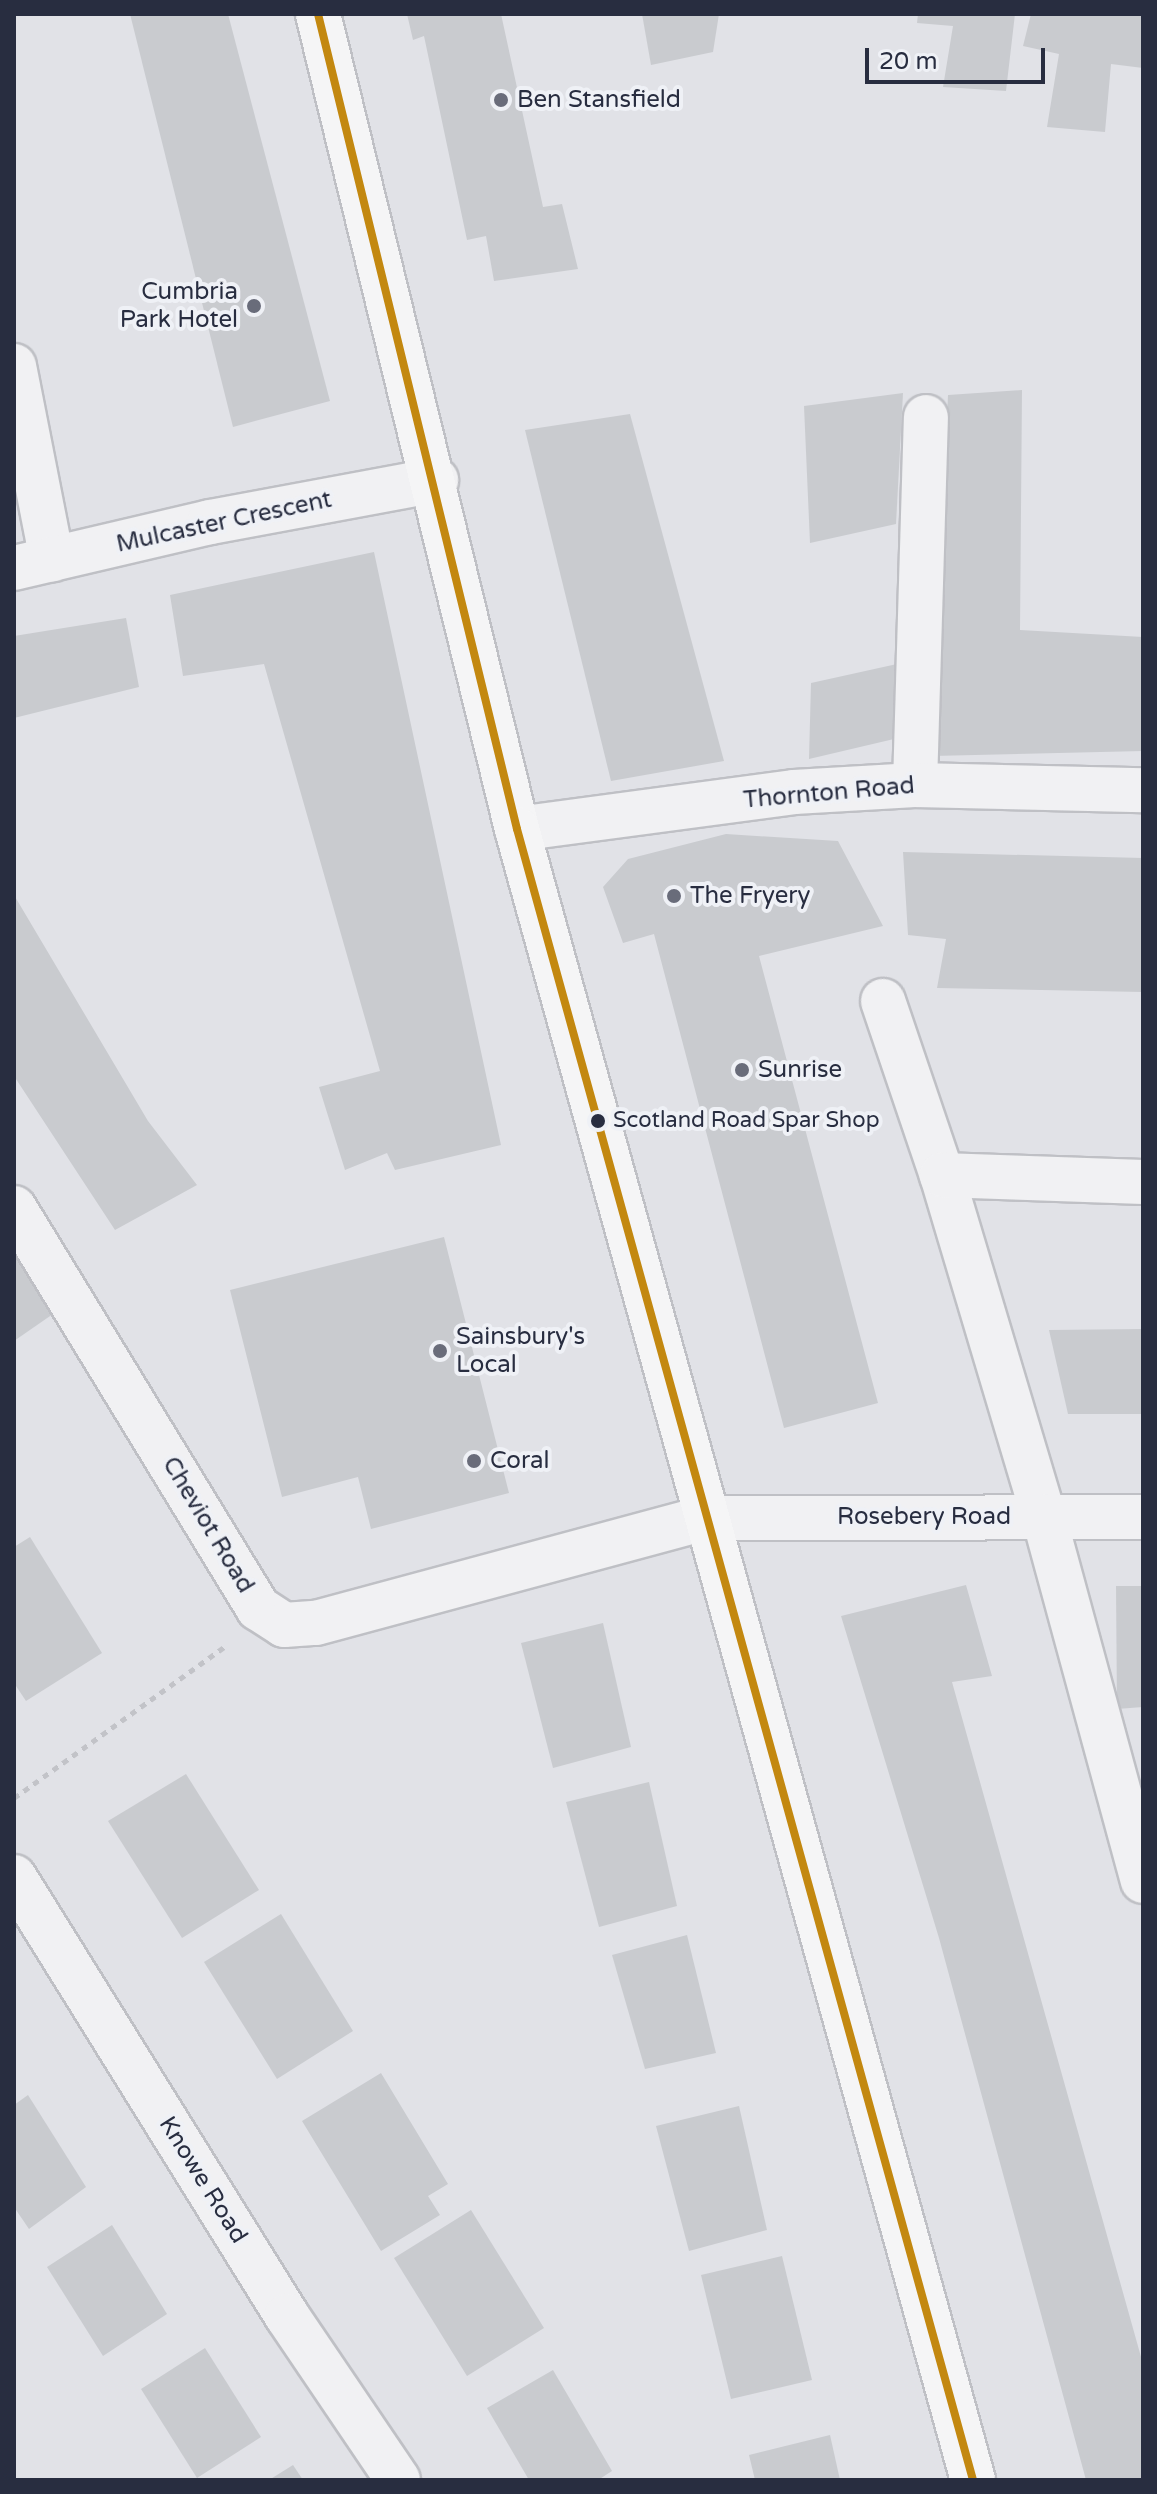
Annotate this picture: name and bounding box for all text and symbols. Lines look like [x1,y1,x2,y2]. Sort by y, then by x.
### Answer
scale bar [869,32,1049,82]
text: 20 m [879,47,937,76]
place label: Ben Stansfield [517,86,681,114]
marker: Ben Stansfield [492,91,510,109]
place label: Cumbria Park Hotel [120,278,238,334]
marker: Cumbria Park Hotel [245,297,263,315]
street label: Mulcaster Crescent [114,485,334,559]
street label: Thornton Road [742,771,916,815]
place label: The Fryery [690,882,810,910]
marker: The Fryery [665,887,683,905]
place label: Sunrise [758,1056,842,1084]
marker: Sunrise [733,1061,751,1079]
place label: Scotland Road Spar Shop [613,1108,880,1134]
marker: Scotland Road Spar Shop [590,1113,606,1129]
place label: Sainsbury's Local [456,1323,585,1379]
marker: Sainsbury's Local [431,1342,449,1360]
place label: Coral [490,1447,550,1475]
street label: Cheviot Road [156,1452,260,1598]
marker: Coral [465,1452,483,1470]
street label: Rosebery Road [837,1503,1011,1531]
street label: Knowe Road [153,2111,253,2249]

